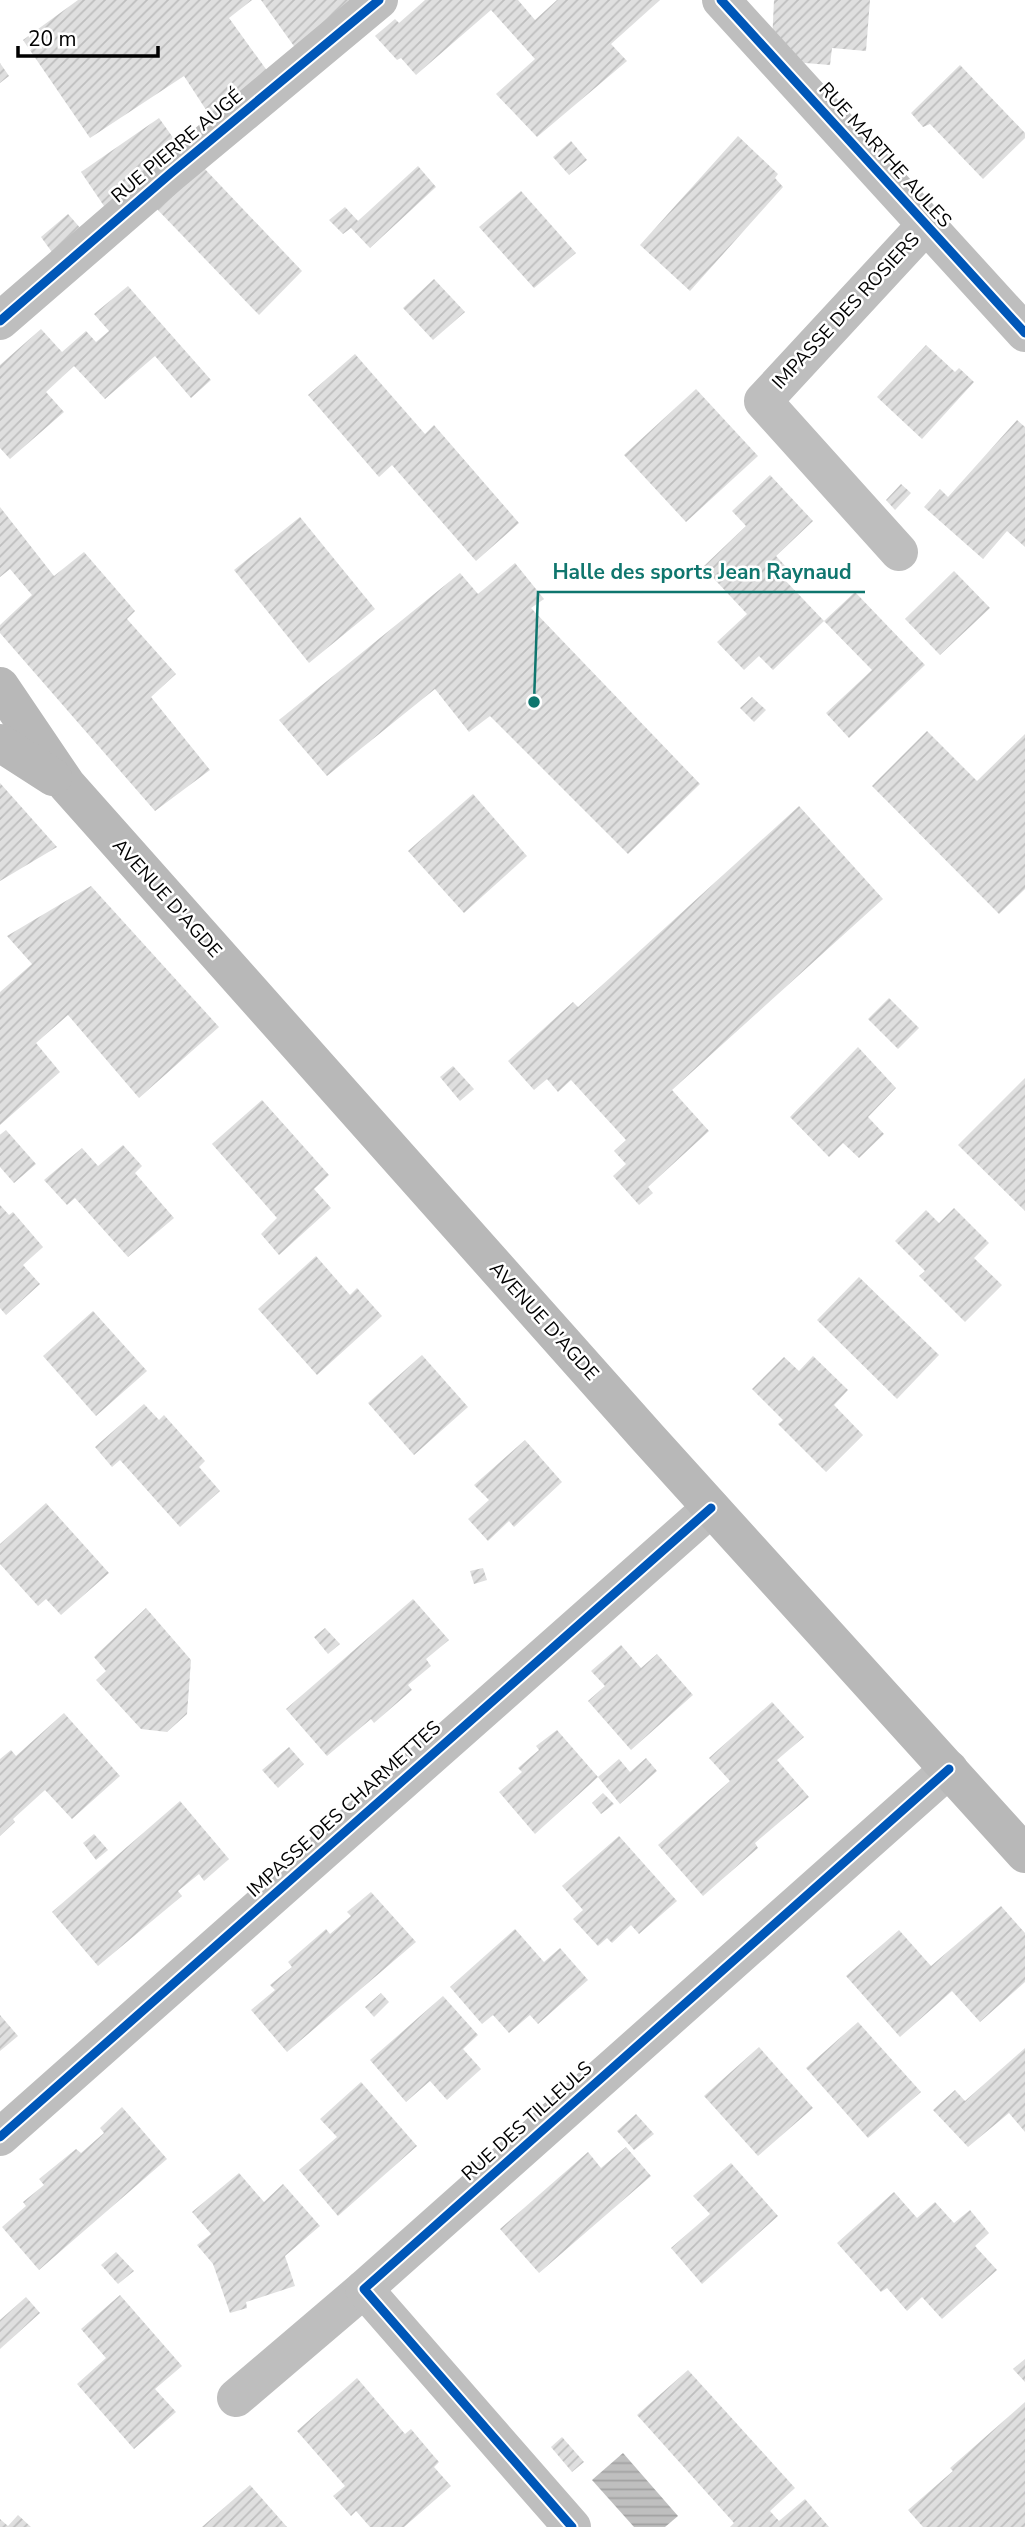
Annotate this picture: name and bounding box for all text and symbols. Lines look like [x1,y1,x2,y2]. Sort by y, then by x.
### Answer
scale bar [18,14,158,58]
text: 20 m [28,25,77,53]
street label: RUE MARTHE AULES [813,77,957,233]
street label: RUE PIERRE AUGÉ [106,83,248,209]
street label: IMPASSE DES ROSIERS [766,227,926,395]
callout: Halle des sports Jean Raynaud [538,550,865,592]
text: Halle des sports Jean Raynaud [552,558,852,586]
street label: AVENUE D'AGDE [107,833,227,963]
street label: AVENUE D'AGDE [484,1256,604,1386]
street label: IMPASSE DES CHARMETTES [241,1715,447,1903]
street label: RUE DES TILLEULS [456,2055,598,2187]

